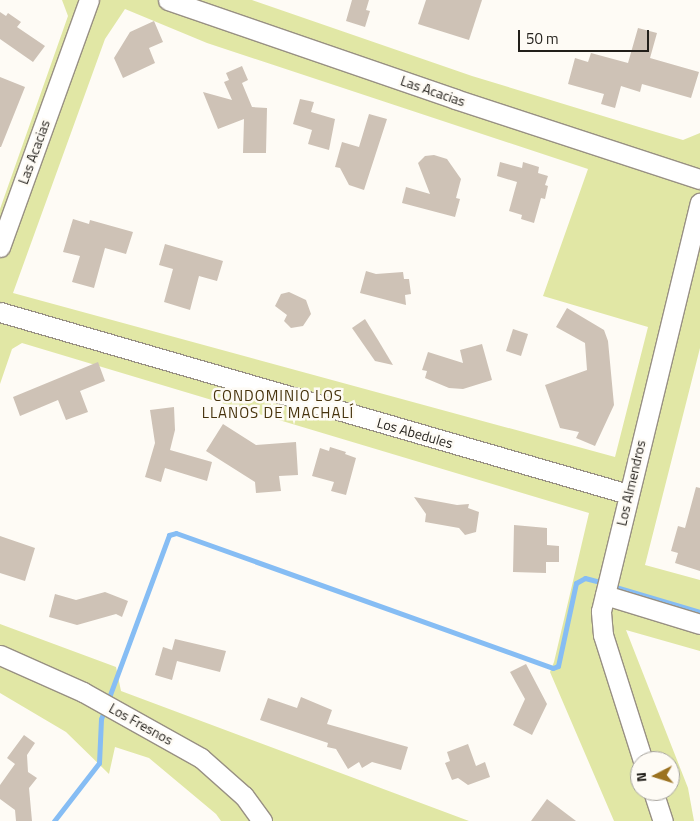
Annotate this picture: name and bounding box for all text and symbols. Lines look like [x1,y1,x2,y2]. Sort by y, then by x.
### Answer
scale bar [520,20,651,52]
text: 50 m [526,27,559,50]
street label: Las Acacias [398,72,468,110]
street label: Las Acacias [15,117,53,187]
district label: CONDOMINIO LOS LLANOS DE MACHALÍ [200,386,356,421]
street label: Los Abedules [375,414,455,452]
street label: Los Almendros [613,438,649,528]
street label: Los Fresnos [106,700,176,748]
north arrow [630,751,680,801]
text: N [630,772,651,783]

